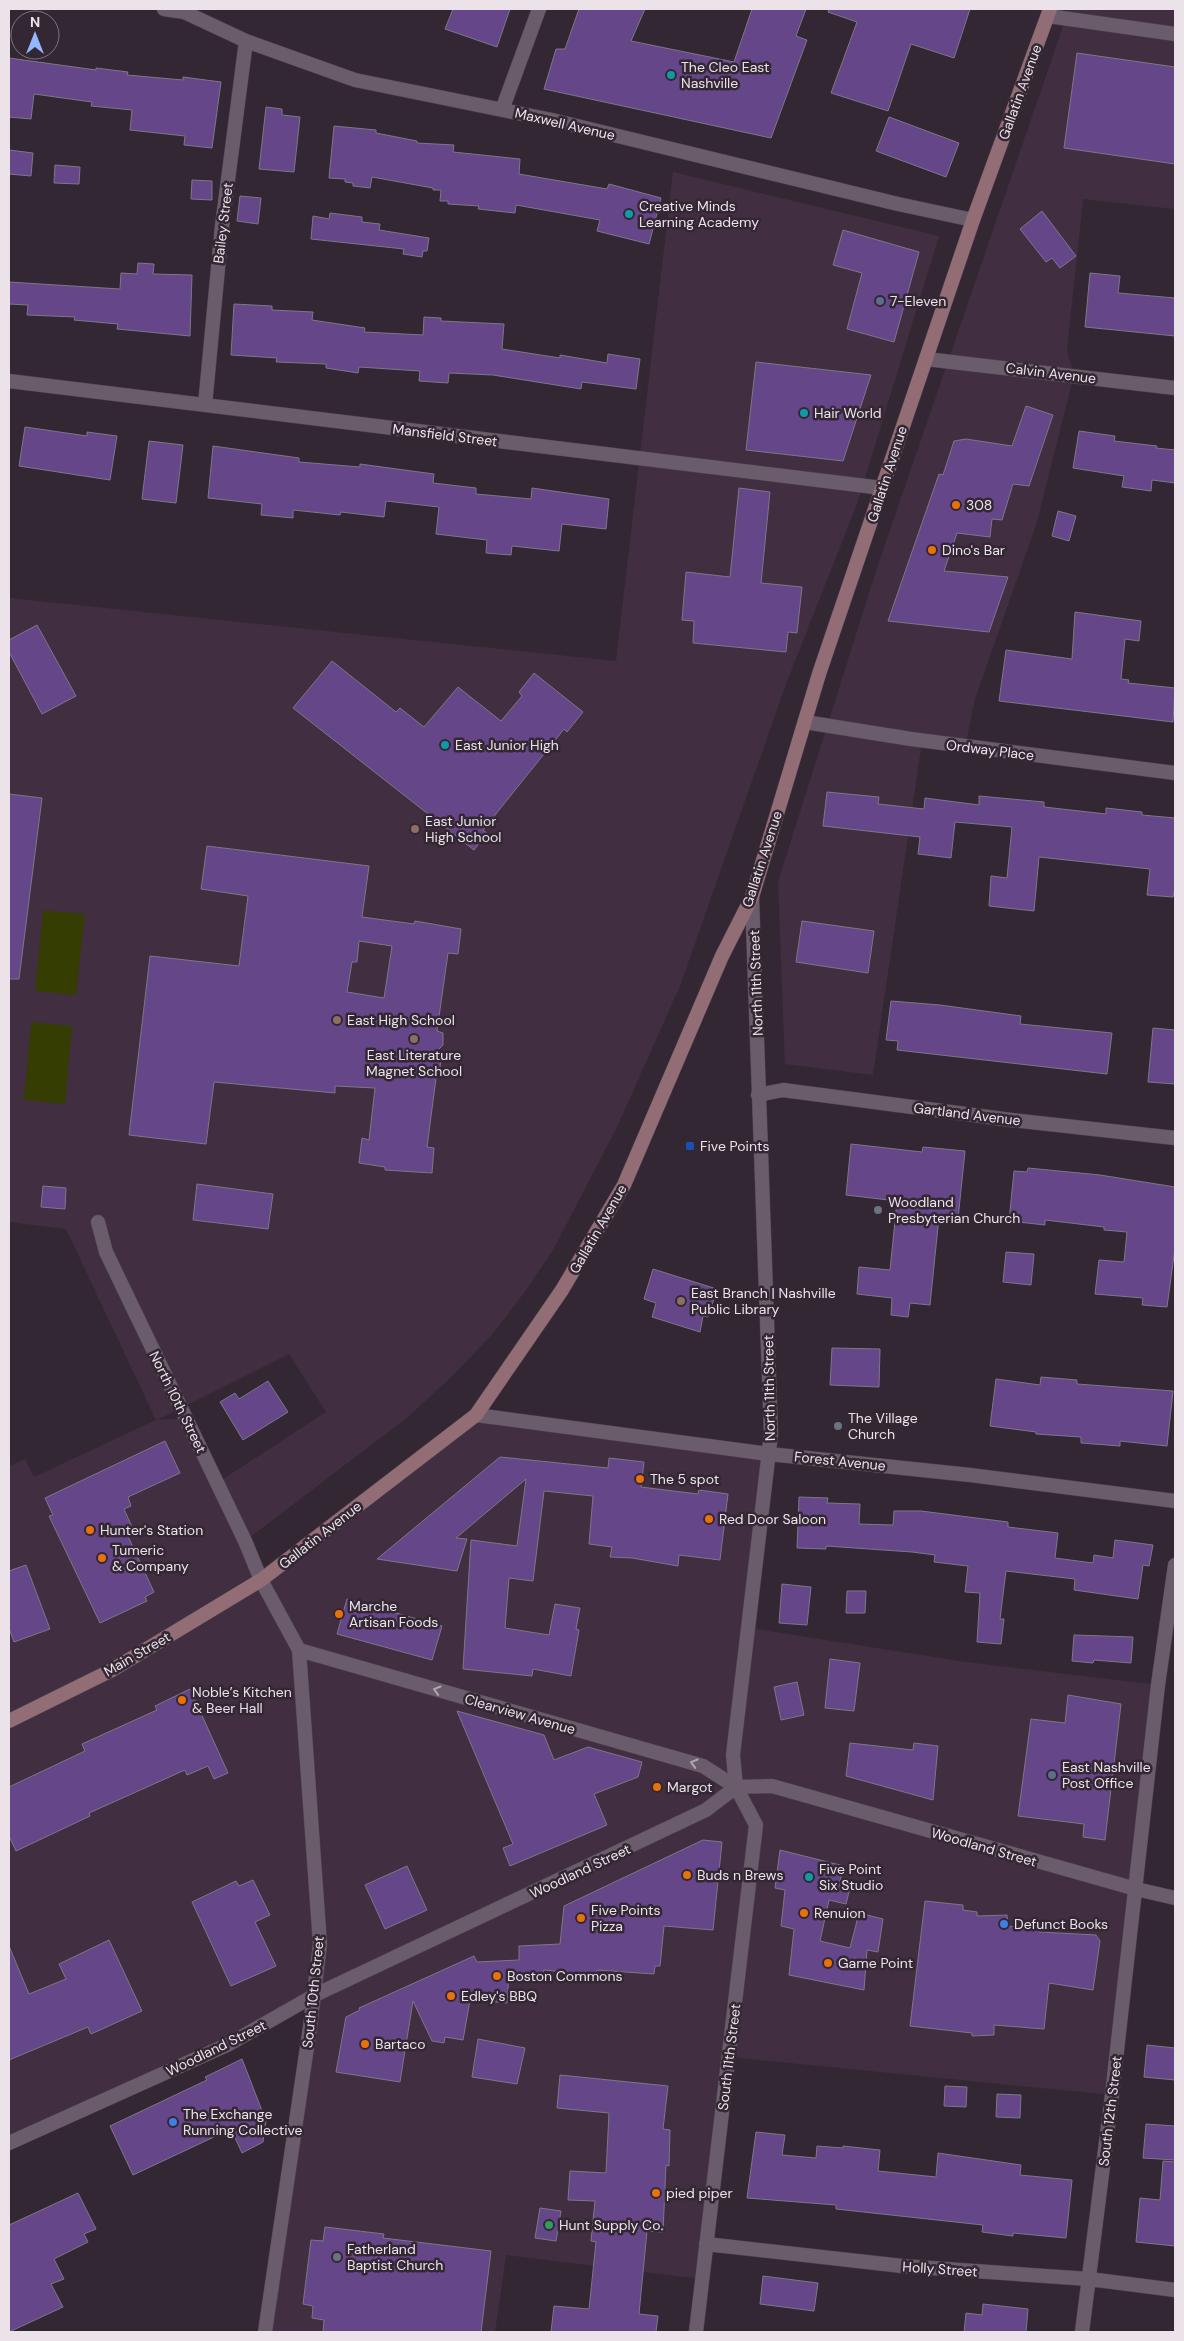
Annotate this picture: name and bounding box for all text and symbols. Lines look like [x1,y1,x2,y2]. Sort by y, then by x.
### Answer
north arrow [10,10,60,60]
text: N [30,13,40,31]
street label: Gallatin Avenue [994,42,1046,142]
place label: The Cleo East Nashville [681,58,769,92]
marker: The Cleo East Nashville [665,69,677,81]
street label: Maxwell Avenue [513,104,617,144]
street label: Bailey Street [209,182,237,264]
place label: Creative Minds Learning Academy [639,197,759,231]
marker: Creative Minds Learning Academy [623,208,635,220]
place label: 7-Eleven [890,292,946,310]
marker: 7-Eleven [874,295,886,307]
street label: Calvin Avenue [1005,359,1097,387]
place label: Hair World [814,404,882,422]
marker: Hair World [798,407,810,419]
street label: Mansfield Street [391,420,499,450]
street label: Gallatin Avenue [863,424,911,524]
place label: 308 [966,496,992,514]
marker: 308 [950,499,962,511]
place label: Dino's Bar [942,541,1005,559]
marker: Dino's Bar [926,544,938,556]
place label: East Junior High [455,736,559,754]
street label: Ordway Place [945,736,1035,764]
marker: East Junior High [439,739,451,751]
street label: Gallatin Avenue [738,809,786,909]
place label: East Junior High School [425,812,501,846]
marker: East Junior High School [409,823,421,835]
street label: North 11th Street [745,930,767,1036]
place label: East High School [347,1011,455,1029]
marker: East High School [331,1014,343,1026]
marker: East Literature Magnet School [408,1033,420,1045]
place label: East Literature Magnet School [366,1046,462,1080]
street label: Gartland Avenue [912,1099,1022,1130]
place label: Five Points [700,1137,769,1155]
marker: Five Points [684,1140,696,1152]
street label: Gallatin Avenue [565,1181,631,1277]
place label: Woodland Presbyterian Church [888,1193,1020,1227]
marker: Woodland Presbyterian Church [872,1204,884,1216]
place label: East Branch | Nashville Public Library [691,1284,836,1318]
marker: East Branch | Nashville Public Library [675,1295,687,1307]
street label: North 11th Street [759,1335,779,1441]
street label: North 10th Street [146,1348,210,1456]
place label: The Village Church [848,1409,918,1443]
marker: The Village Church [832,1420,844,1432]
street label: Forest Avenue [793,1447,887,1475]
place label: The 5 spot [650,1470,719,1488]
marker: The 5 spot [634,1473,646,1485]
street label: Gallatin Avenue [275,1497,365,1573]
place label: Red Door Saloon [719,1510,826,1528]
marker: Red Door Saloon [703,1513,715,1525]
place label: Hunter's Station [100,1521,203,1539]
marker: Hunter's Station [84,1524,96,1536]
place label: Tumeric & Company [112,1541,189,1575]
marker: Tumeric & Company [96,1552,108,1564]
place label: Marche Artisan Foods [349,1597,438,1631]
marker: Marche Artisan Foods [333,1608,345,1620]
street label: Main Street [100,1628,174,1680]
place label: Noble’s Kitchen & Beer Hall [192,1683,292,1717]
one-way arrow [433,1685,441,1695]
street label: Clearview Avenue [463,1690,577,1738]
marker: Noble’s Kitchen & Beer Hall [176,1694,188,1706]
place label: East Nashville Post Office [1062,1758,1151,1792]
one-way arrow [690,1759,698,1769]
marker: East Nashville Post Office [1046,1769,1058,1781]
place label: Margot [667,1778,712,1796]
marker: Margot [651,1781,663,1793]
street label: Woodland Street [929,1823,1039,1871]
street label: Woodland Street [527,1840,633,1902]
place label: Five Point Six Studio [819,1860,883,1894]
place label: Buds n Brews [697,1866,784,1884]
marker: Buds n Brews [681,1869,693,1881]
marker: Five Point Six Studio [803,1871,815,1883]
place label: Five Points Pizza [591,1901,660,1935]
place label: Renuion [814,1904,866,1922]
marker: Renuion [798,1907,810,1919]
marker: Five Points Pizza [575,1912,587,1924]
place label: Defunct Books [1014,1915,1108,1933]
marker: Defunct Books [998,1918,1010,1930]
street label: South 10th Street [298,1935,328,2049]
place label: Game Point [838,1954,913,1972]
marker: Game Point [822,1957,834,1969]
place label: Boston Commons [507,1967,622,1985]
marker: Boston Commons [491,1970,503,1982]
place label: Edley's BBQ [461,1987,537,2005]
marker: Edley's BBQ [445,1990,457,2002]
street label: South 11th Street [714,2003,744,2111]
street label: Woodland Street [163,2016,269,2080]
place label: Bartaco [375,2035,426,2053]
marker: Bartaco [359,2038,371,2050]
street label: South 12th Street [1094,2055,1126,2167]
place label: The Exchange Running Collective [183,2105,303,2139]
marker: The Exchange Running Collective [167,2116,179,2128]
place label: pied piper [666,2184,733,2202]
marker: pied piper [650,2187,662,2199]
place label: Hunt Supply Co. [559,2216,663,2234]
marker: Hunt Supply Co. [543,2219,555,2231]
place label: Fatherland Baptist Church [347,2240,443,2274]
marker: Fatherland Baptist Church [331,2251,343,2263]
street label: Holly Street [902,2257,978,2281]

